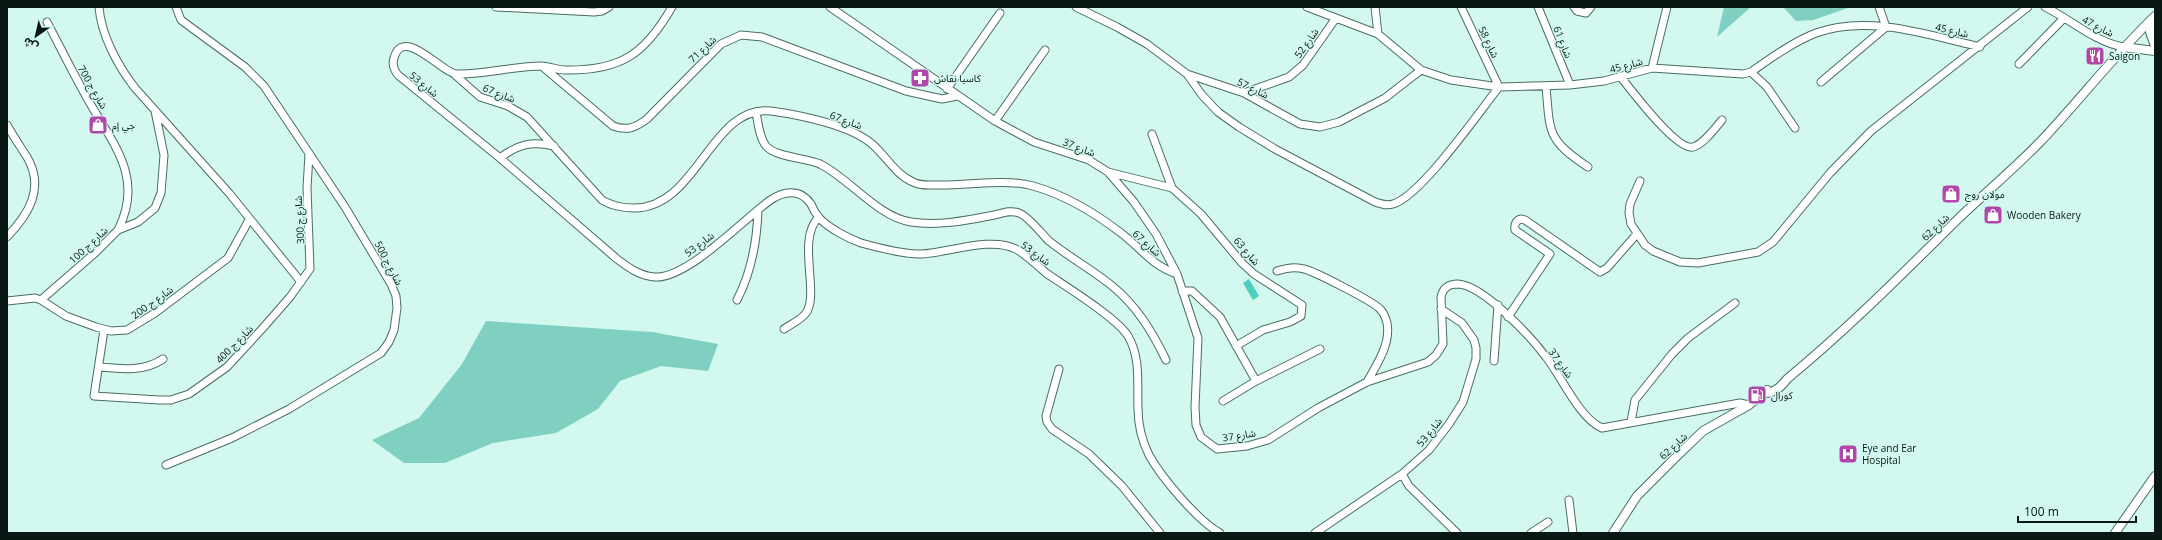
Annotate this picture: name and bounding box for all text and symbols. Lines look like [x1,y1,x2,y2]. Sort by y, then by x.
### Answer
street label: شارع 47 [2079,12,2116,41]
north arrow [16,16,56,56]
street label: شارع 45 [1934,19,1970,42]
street label: شارع 58 [1474,24,1503,61]
street label: شارع 61 [1549,24,1576,61]
street label: شارع 52 [1291,25,1322,61]
street label: شارع 71 [685,32,720,66]
text: ش [20,34,41,55]
restaurant icon: Saigon [2084,45,2106,67]
place label: Saigon [2109,49,2140,63]
street label: شارع 45 [1608,54,1644,77]
street label: شارع ج 700 [74,63,111,112]
pharmacy icon: كاسيا نقاش [909,67,931,89]
street label: شارع 53 [406,68,442,101]
place label: كاسيا نقاش [934,71,982,85]
street label: شارع 57 [1234,74,1271,103]
street label: شارع 67 [480,80,517,107]
street label: شارع 67 [828,108,864,133]
shop icon: جي إم [87,114,109,136]
place label: جي إم [112,118,135,134]
street label: شارع 37 [1060,134,1097,161]
shop icon: مولان روج [1940,183,1962,205]
place label: مولان روج [1965,187,2005,202]
street label: شارع ج 300 [291,195,308,244]
shop icon: Wooden Bakery [1982,204,2004,226]
place label: Wooden Bakery [2007,208,2082,222]
street label: شارع 62 [1918,210,1953,244]
street label: شارع ج 100 [66,223,111,267]
street label: شارع 67 [1129,227,1164,260]
street label: شارع 53 [681,228,717,260]
street label: شارع 63 [1230,234,1263,269]
street label: شارع 53 [1018,237,1054,269]
street label: شارع ج 500 [371,238,407,288]
street label: شارع ج 200 [128,282,176,323]
street label: شارع ج 400 [212,322,257,367]
street label: شارع 37 [1545,345,1577,381]
fuel station icon: كورال [1746,384,1768,406]
place label: كورال [1771,388,1793,402]
street label: شارع 53 [1413,414,1446,450]
street label: شارع 37 [1221,425,1257,446]
street label: شارع 62 [1656,429,1691,463]
place label: Eye and Ear Hospital [1862,441,1916,467]
hospital icon: Eye and Ear Hospital [1837,443,1859,465]
scale bar [2018,498,2136,524]
text: 100 m [2024,503,2059,520]

